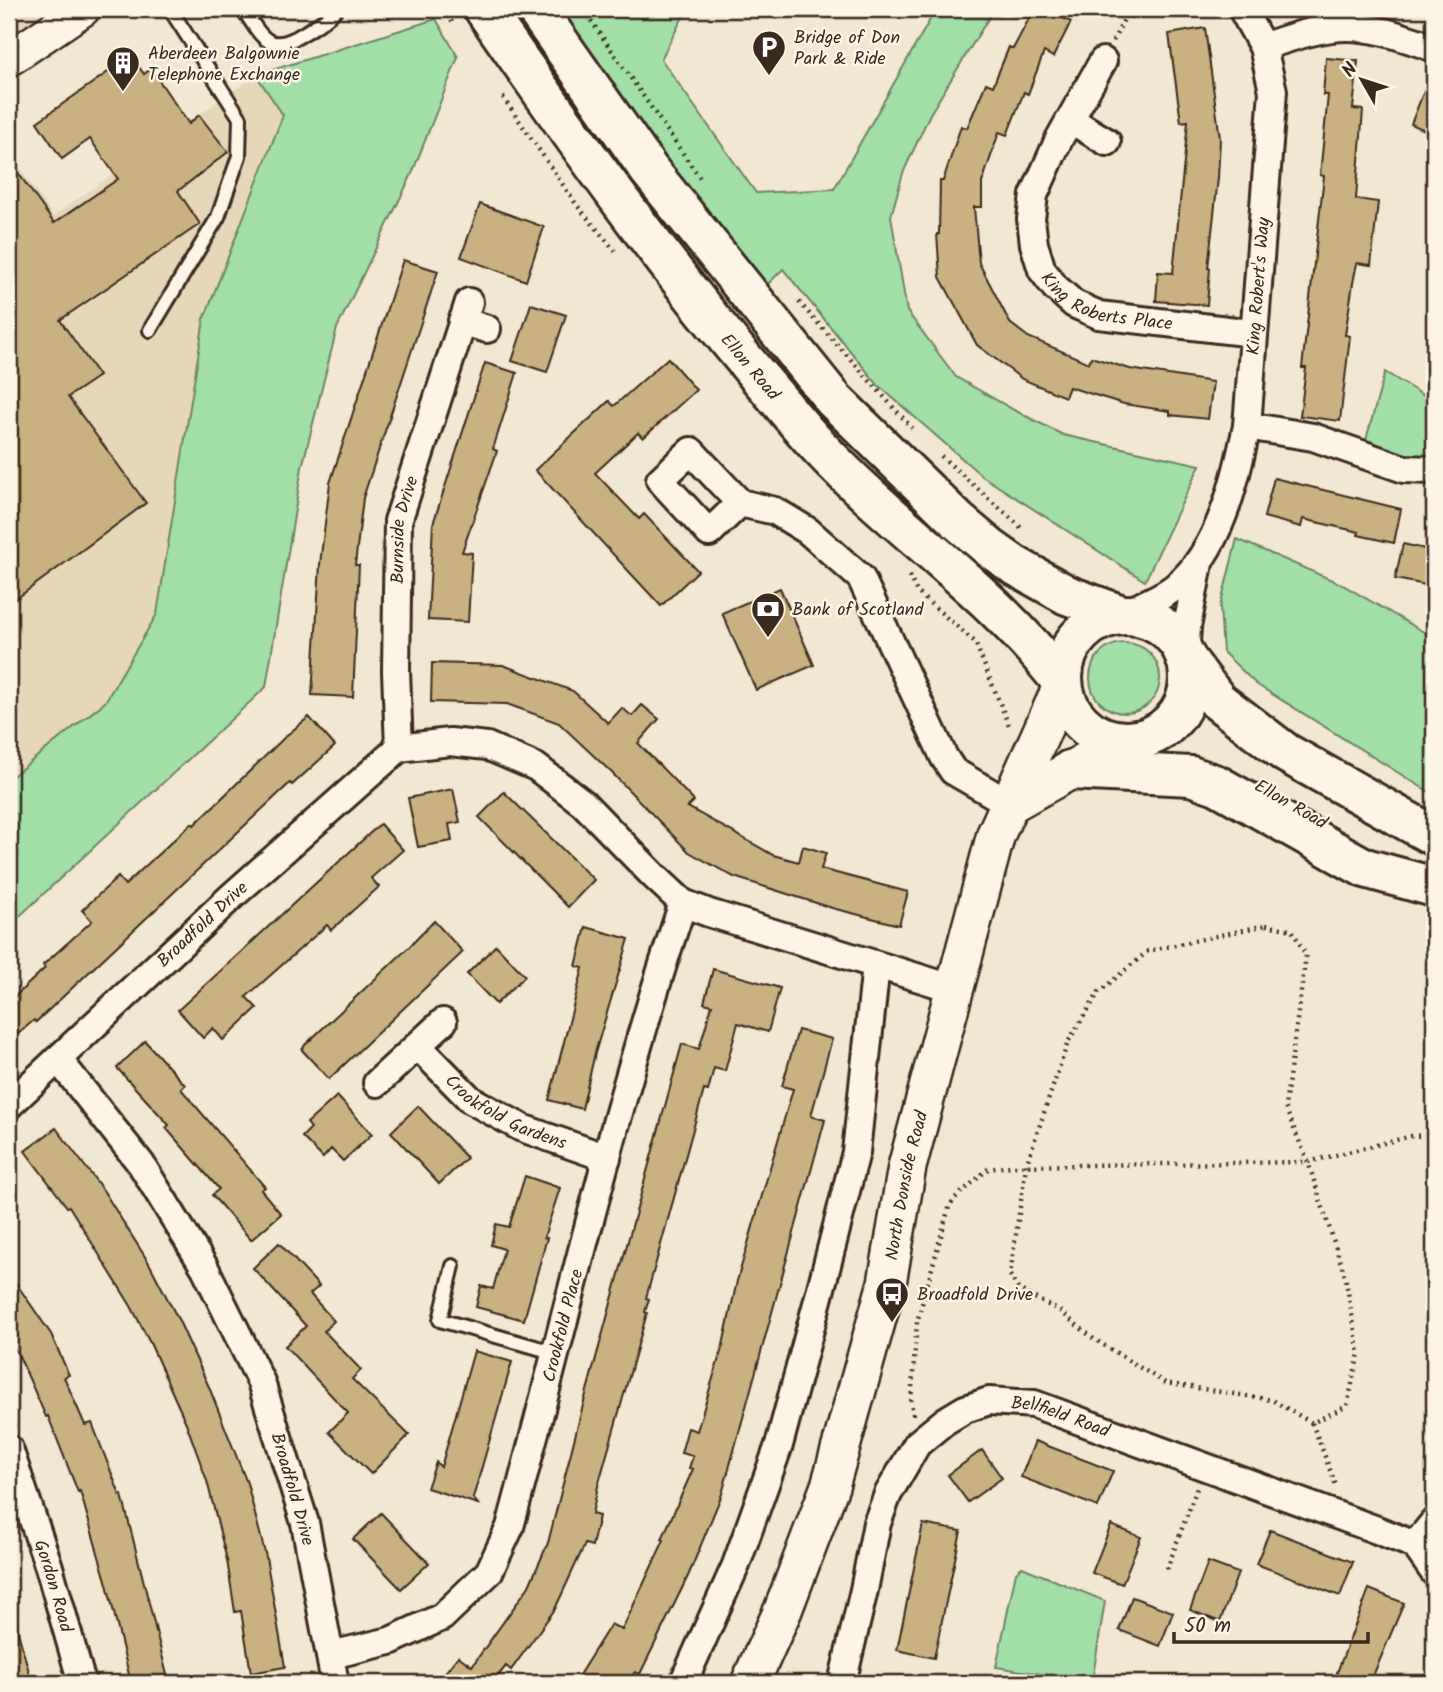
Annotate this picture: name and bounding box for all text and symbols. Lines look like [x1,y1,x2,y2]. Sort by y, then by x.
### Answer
place label: Bridge of Don Park & Ride [794,24,900,74]
parking icon: Bridge of Don Park & Ride [750,28,788,77]
place label: Aberdeen Balgownie Telephone Exchange [148,40,300,90]
building icon: Aberdeen Balgownie Telephone Exchange [104,44,142,93]
north arrow [1328,46,1398,116]
text: N [1335,56,1366,85]
street label: King Robert's Way [1240,216,1279,356]
street label: King Roberts Place [1032,266,1174,339]
street label: Ellon Road [712,327,787,408]
street label: Burnside Drive [384,473,428,584]
bank icon: Bank of Scotland [749,590,787,639]
place label: Bank of Scotland [792,596,924,625]
street label: Ellon Road [1248,773,1333,838]
street label: Broadfold Drive [151,875,255,975]
street label: Crookfold Gardens [437,1068,571,1159]
street label: North Donside Road [878,1107,938,1263]
street label: Crookfold Place [536,1266,593,1385]
bus stop icon: Broadfold Drive [873,1275,911,1324]
place label: Broadfold Drive [917,1281,1033,1310]
street label: Bellfield Road [1010,1390,1114,1447]
street label: Broadfold Drive [262,1430,321,1549]
street label: Gordon Road [25,1536,80,1637]
scale bar [1174,1601,1368,1645]
text: 50 m [1184,1610,1231,1643]

